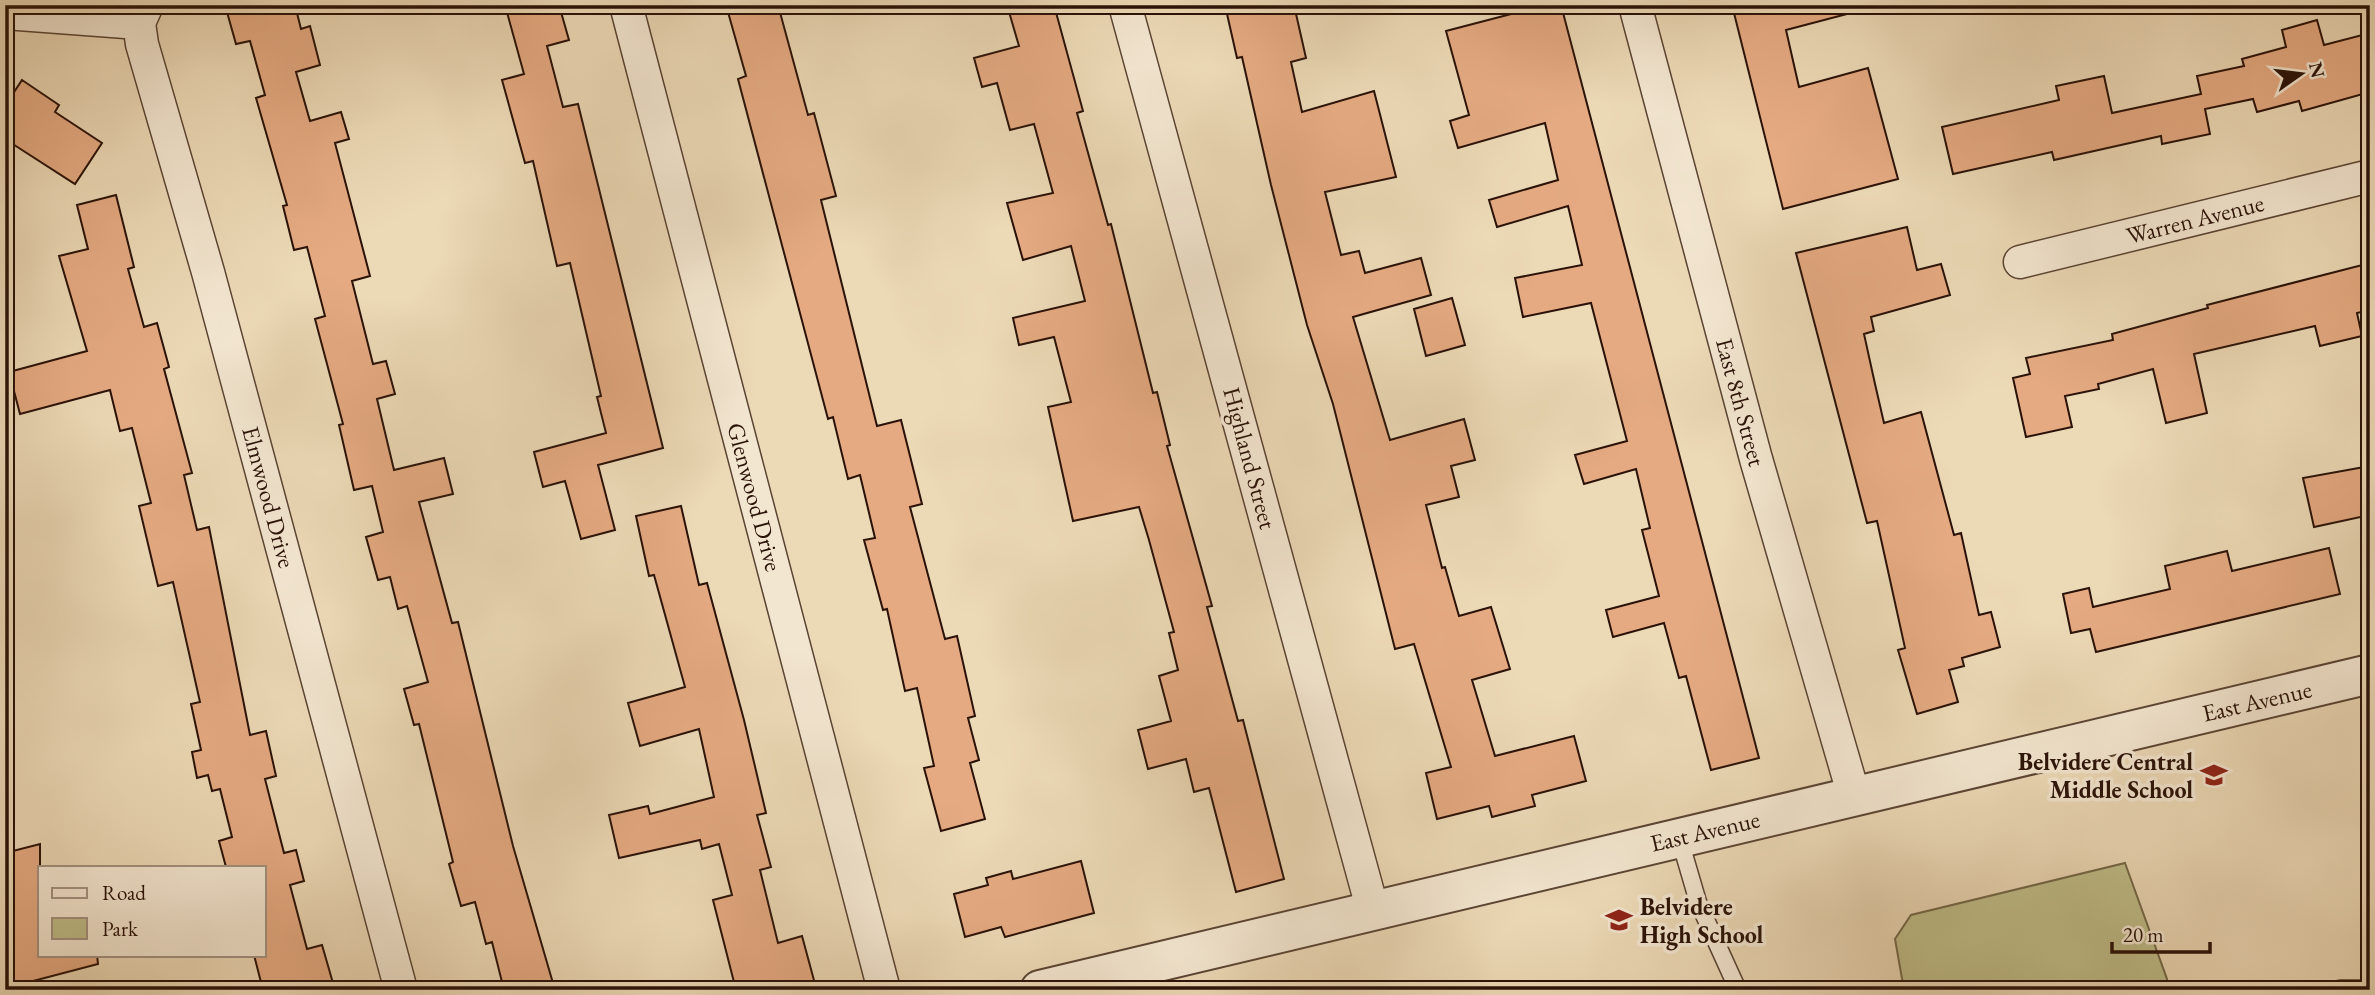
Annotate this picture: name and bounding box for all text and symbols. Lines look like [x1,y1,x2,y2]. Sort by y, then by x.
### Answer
north arrow [2266,38,2336,108]
text: N [2303,60,2331,81]
street label: Warren Avenue [2123,187,2267,251]
street label: East 8th Street [1709,334,1773,470]
street label: Highland Street [1216,384,1284,533]
street label: Glenwood Drive [720,419,790,575]
street label: Elmwood Drive [235,423,303,571]
street label: East Avenue [2199,673,2315,729]
place label: Belvidere Central Middle School [2018,746,2193,805]
school or university icon: Belvidere Central Middle School [2199,760,2229,790]
street label: East Avenue [1647,803,1763,859]
legend [38,866,266,956]
text: Road [102,879,146,906]
place label: Belvidere High School [1640,891,1763,951]
school or university icon: Belvidere High School [1604,905,1634,935]
scale bar [2112,911,2210,955]
text: Park [102,915,139,942]
text: 20 m [2123,921,2164,948]

